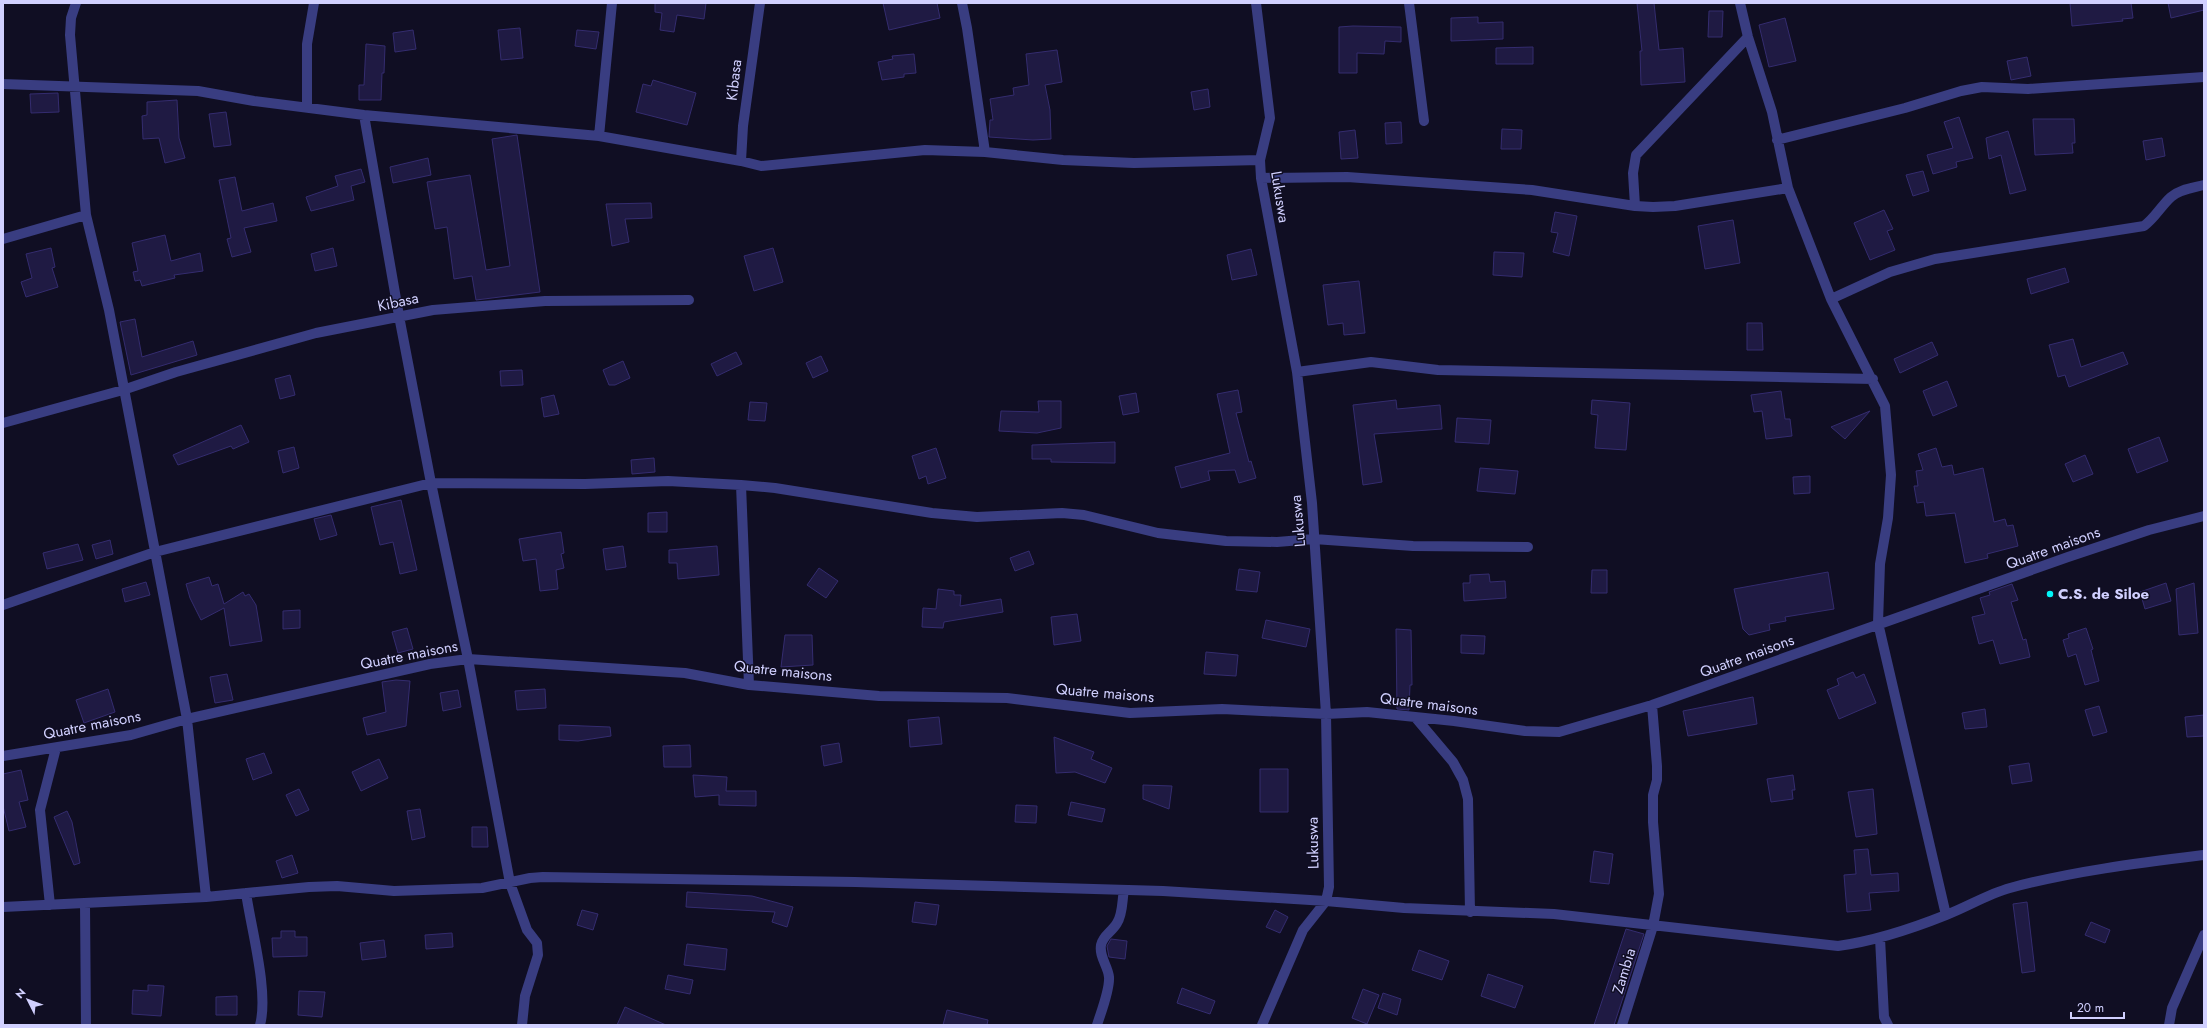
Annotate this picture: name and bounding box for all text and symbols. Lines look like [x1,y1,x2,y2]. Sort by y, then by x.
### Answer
street label: Kibasa [721,58,747,102]
street label: Lukuswa [1265,170,1295,224]
street label: Kibasa [375,287,421,317]
street label: Lukuswa [1285,494,1311,548]
street label: Quatre maisons [2003,521,2103,575]
place label: C.S. de Siloe [2058,583,2150,605]
marker: C.S. de Siloe [2045,589,2055,599]
street label: Quatre maisons [1697,629,1797,683]
street label: Quatre maisons [358,635,460,675]
street label: Quatre maisons [733,655,833,687]
street label: Quatre maisons [1055,678,1155,708]
street label: Quatre maisons [1379,687,1479,721]
street label: Quatre maisons [41,705,143,745]
street label: Lukuswa [1302,817,1324,869]
street label: Zambia [1607,945,1641,997]
north arrow [8,980,48,1020]
text: N [12,985,29,1002]
scale bar [2071,994,2124,1020]
text: 20 m [2077,999,2104,1017]

